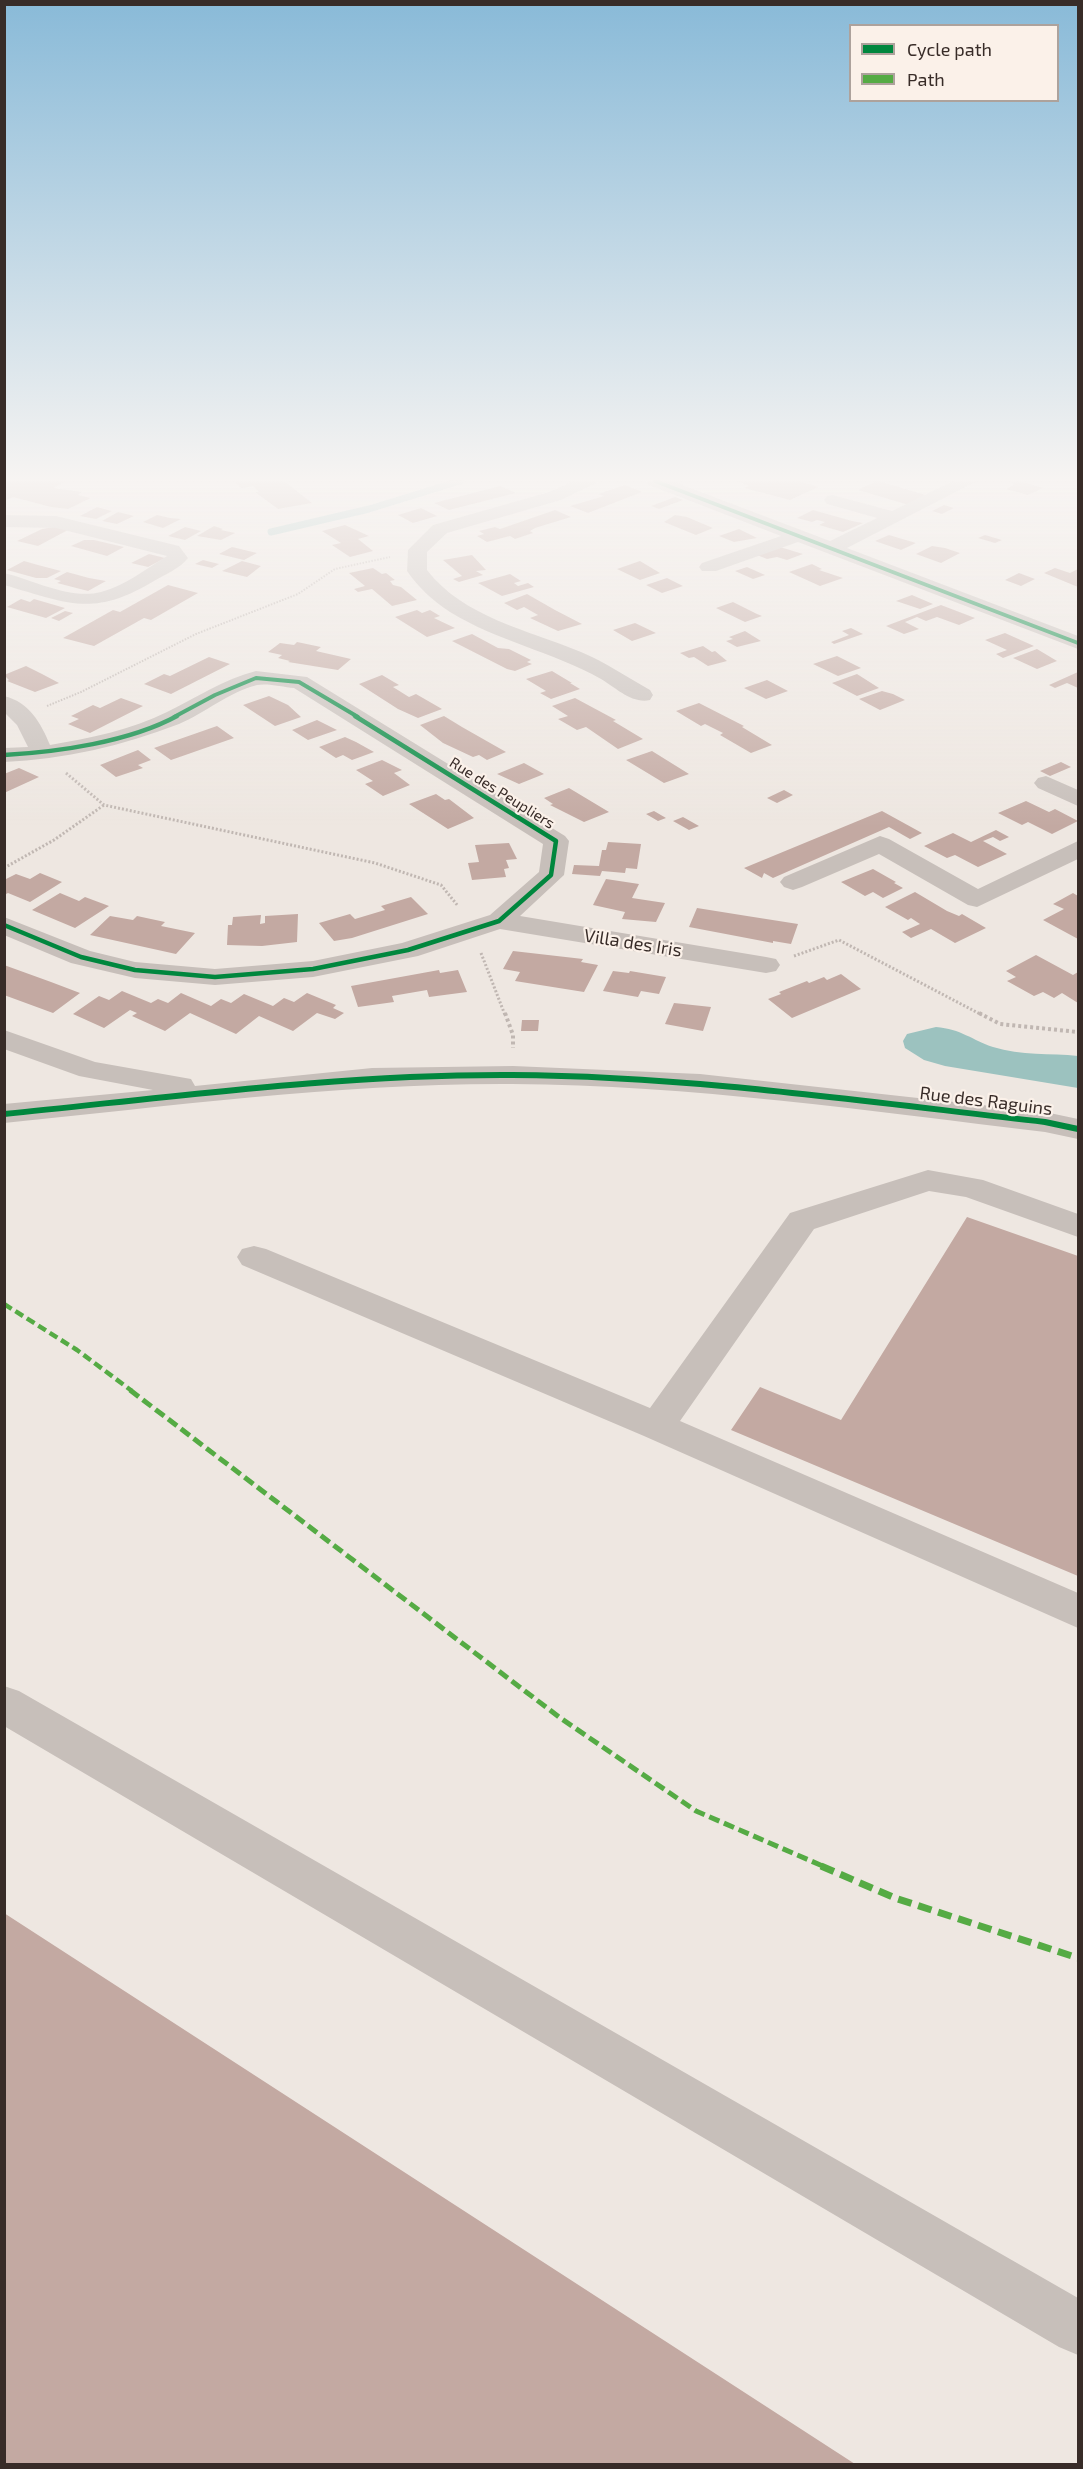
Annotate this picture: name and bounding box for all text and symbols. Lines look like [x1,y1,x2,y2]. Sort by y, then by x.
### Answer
legend [849,24,1059,102]
text: Cycle path [907,38,992,60]
text: Path [907,68,945,90]
street label: Rue des Peupliers [446,753,558,833]
street label: Villa des Iris [583,925,683,961]
street label: Rue des Raguins [918,1082,1054,1120]

